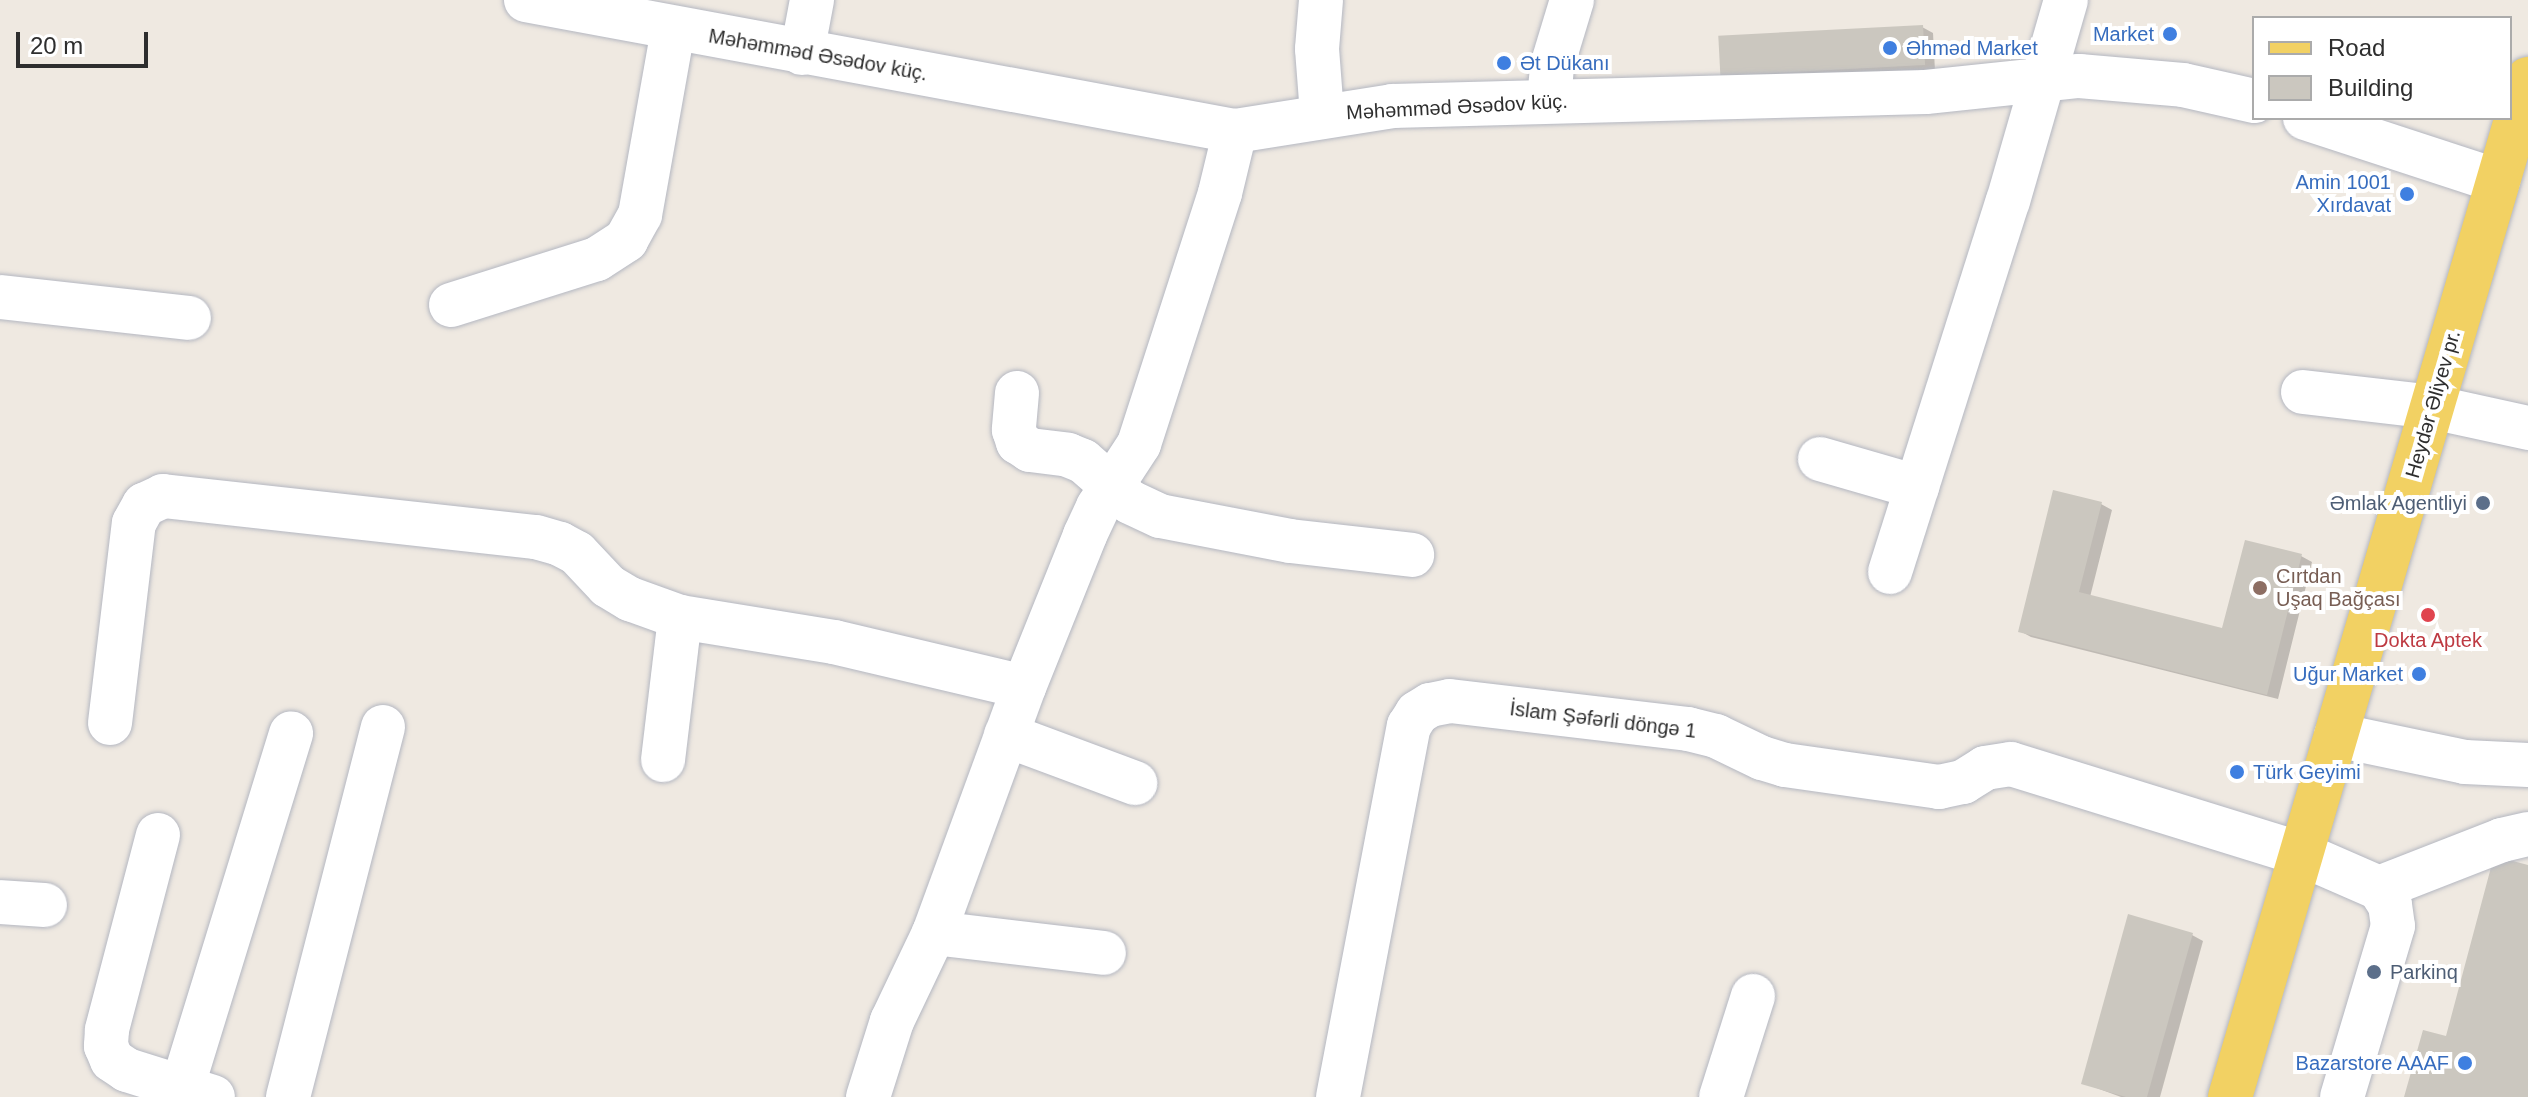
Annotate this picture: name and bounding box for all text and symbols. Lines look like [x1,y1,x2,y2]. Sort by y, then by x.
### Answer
scale bar [20,16,152,66]
legend [2252,16,2512,120]
place label: Market [2093,22,2154,46]
street label: Məhəmməd Əsədov küç. [707,24,929,86]
marker: Market [2161,25,2179,43]
text: 20 m [30,32,83,59]
text: Road [2328,34,2385,61]
place label: Əhməd Market [1906,36,2038,60]
marker: Əhməd Market [1881,39,1899,57]
place label: Ət Dükanı [1520,51,1610,75]
marker: Ət Dükanı [1495,54,1513,72]
text: Building [2328,74,2413,101]
street label: Məhəmməd Əsədov küç. [1346,89,1568,125]
place label: Amin 1001 Xırdavat [2295,170,2391,217]
marker: Amin 1001 Xırdavat [2398,185,2416,203]
street label: Heydər Əliyev pr. [2400,327,2466,481]
place label: Əmlak Agentliyi [2329,491,2467,515]
marker: Əmlak Agentliyi [2474,494,2492,512]
place label: Cırtdan Uşaq Bağçası [2276,564,2401,611]
marker: Cırtdan Uşaq Bağçası [2251,579,2269,597]
marker: Dokta Aptek [2419,606,2437,624]
place label: Dokta Aptek [2374,628,2482,652]
place label: Uğur Market [2293,662,2403,686]
marker: Uğur Market [2410,665,2428,683]
street label: İslam Şəfərli döngə 1 [1508,697,1698,743]
place label: Türk Geyimi [2253,760,2361,784]
marker: Türk Geyimi [2228,763,2246,781]
place label: Parkinq [2390,960,2458,984]
marker: Parkinq [2365,963,2383,981]
place label: Bazarstore AAAF [2294,1051,2449,1075]
marker: Bazarstore AAAF [2456,1054,2474,1072]

